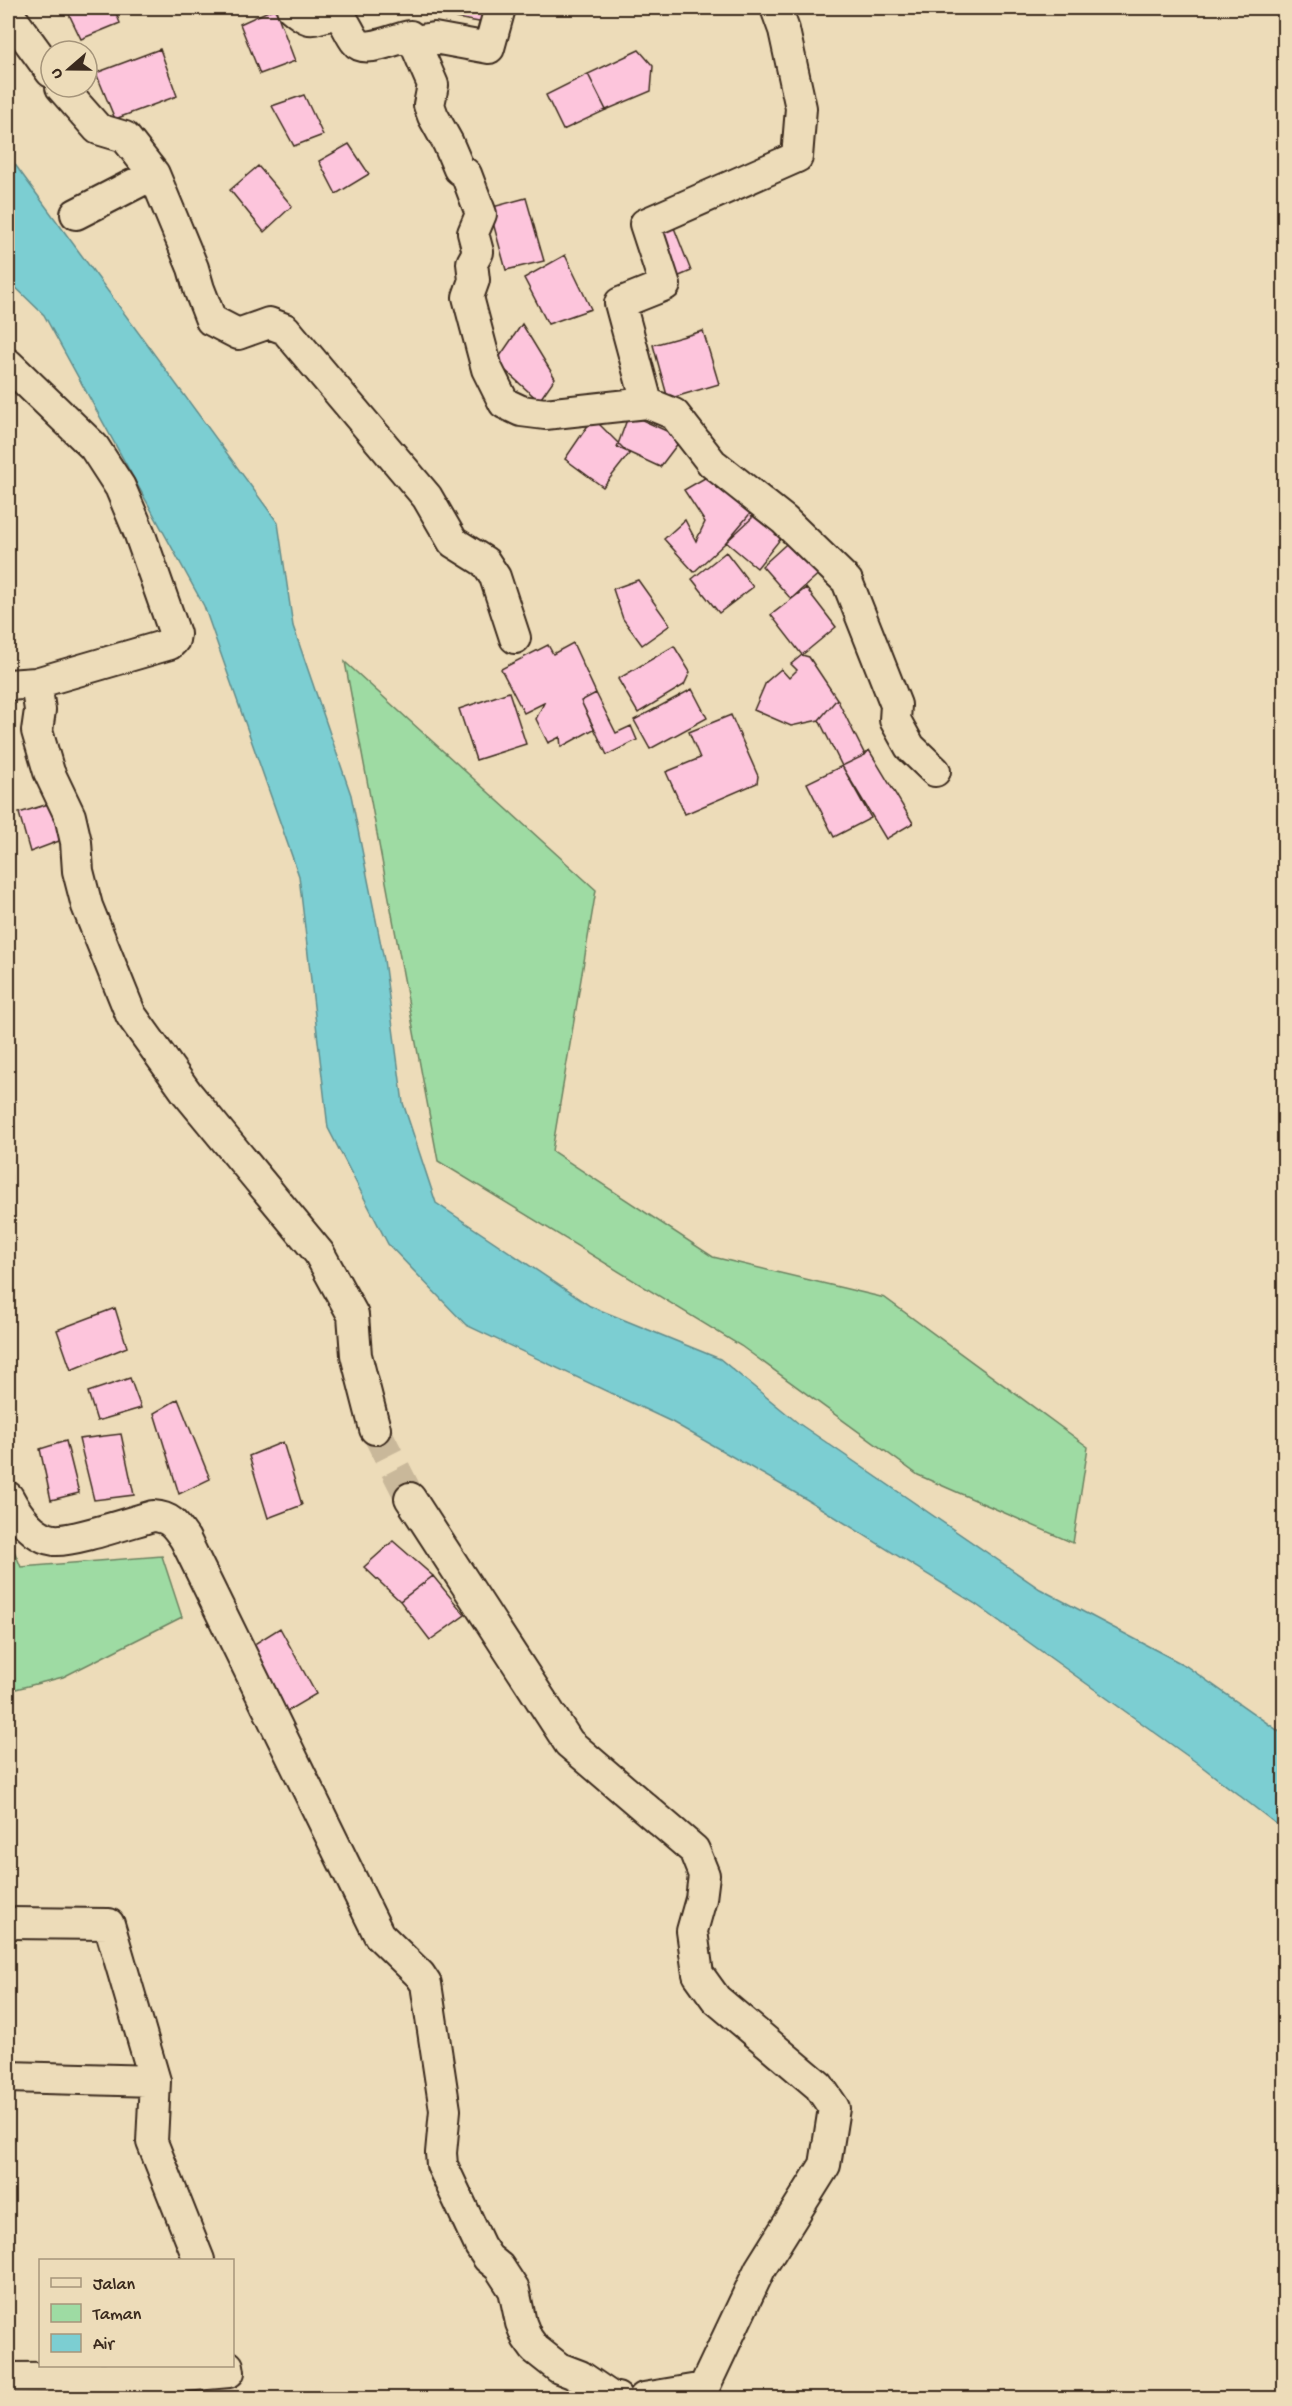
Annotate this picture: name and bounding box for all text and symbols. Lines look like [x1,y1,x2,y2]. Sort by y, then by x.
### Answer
north arrow [39,39,99,99]
text: U [47,65,69,81]
legend [39,2259,234,2367]
text: Jalan [93,2275,135,2296]
text: Taman [92,2305,142,2326]
text: Air [93,2335,116,2356]

